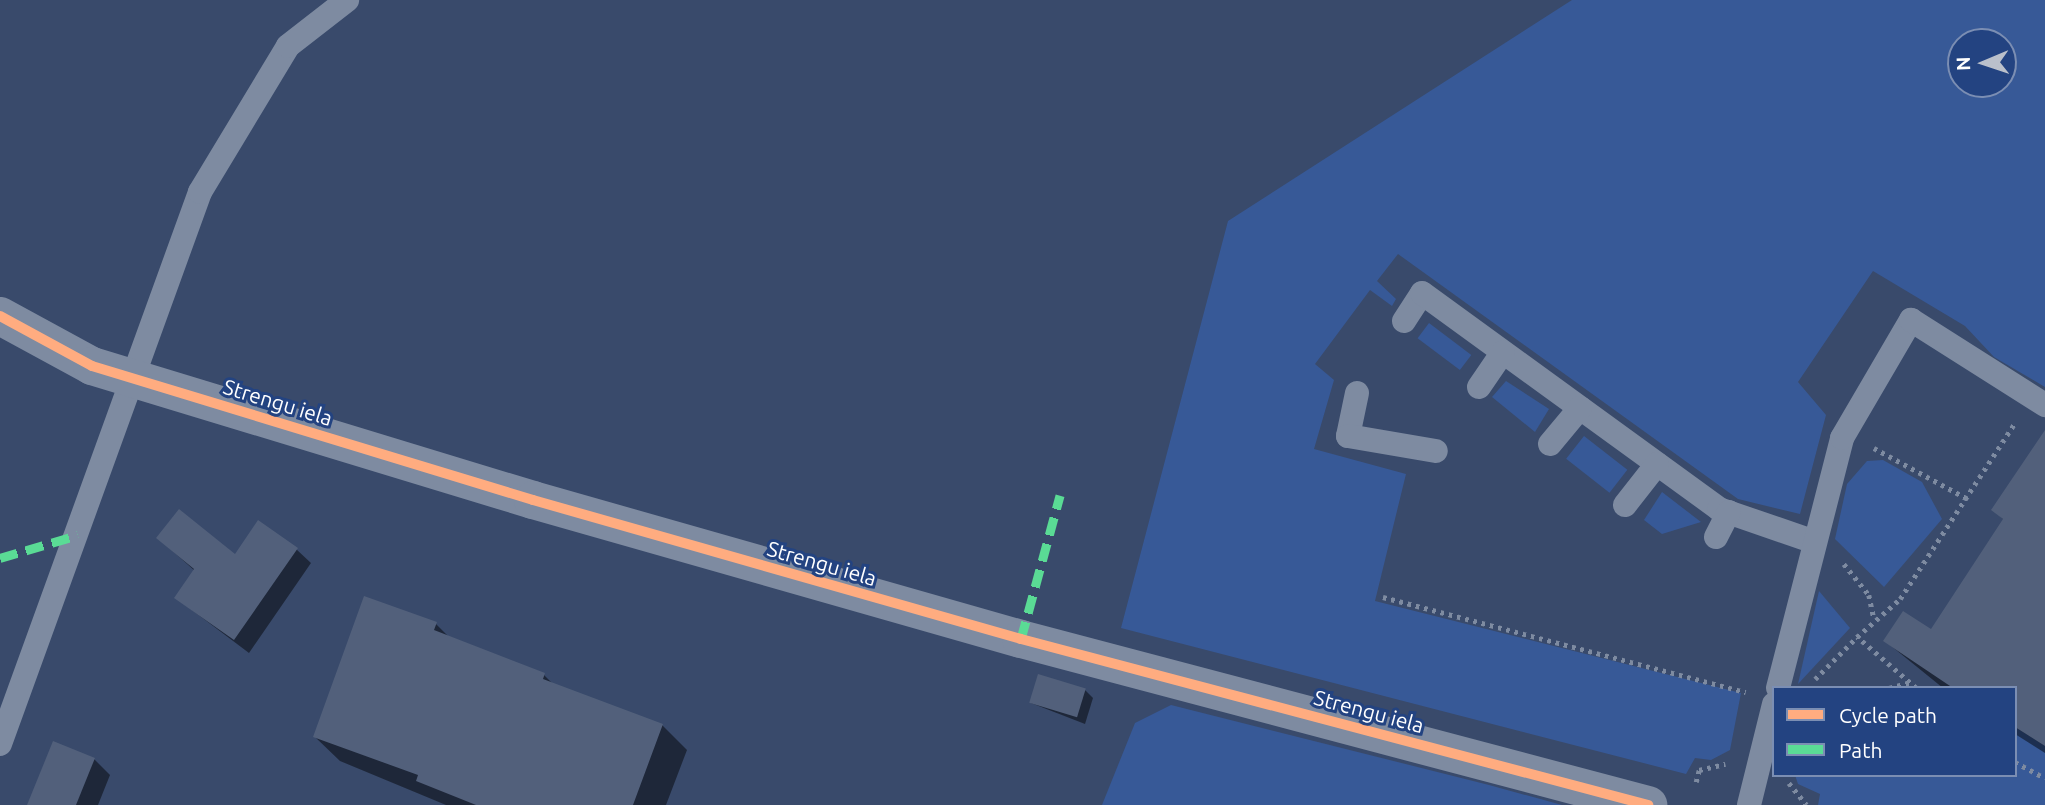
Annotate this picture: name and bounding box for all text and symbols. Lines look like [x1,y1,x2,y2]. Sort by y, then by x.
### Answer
north arrow [1947,28,2017,98]
text: N [1952,56,1974,71]
street label: Strengu iela [220,373,336,431]
street label: Strengu iela [764,535,880,591]
street label: Strengu iela [1311,684,1427,738]
legend [1772,686,2017,777]
text: Cycle path [1839,703,1937,727]
text: Path [1839,738,1882,762]

